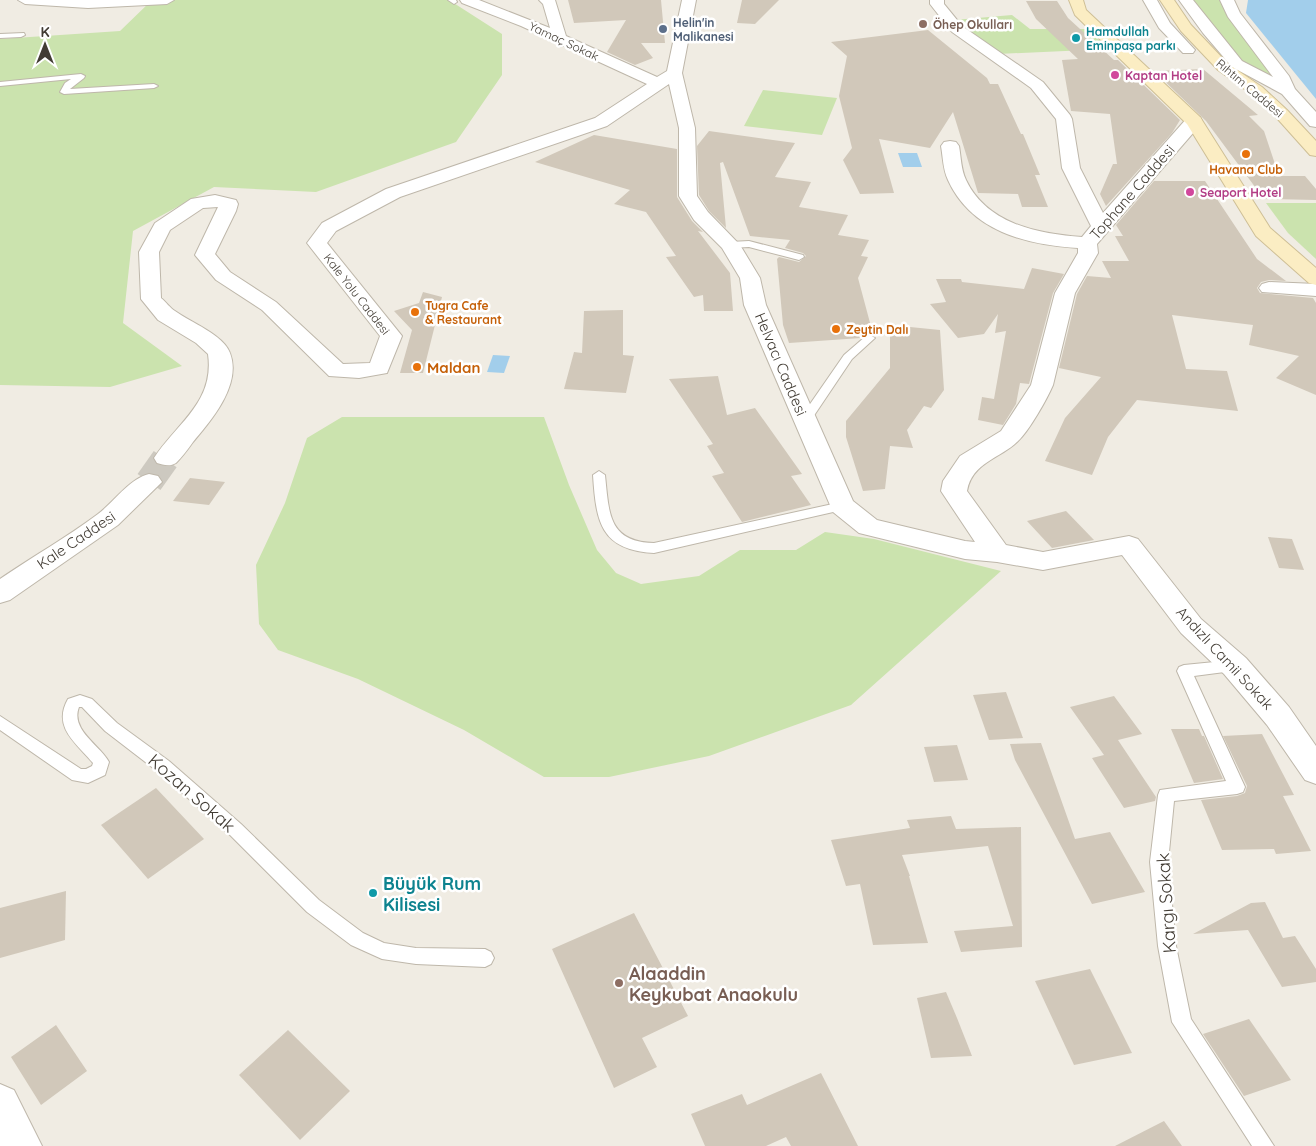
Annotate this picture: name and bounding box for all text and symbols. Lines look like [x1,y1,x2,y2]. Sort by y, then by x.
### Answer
place label: Helin'in Malikanesi [673,15,734,44]
place label: Öhep Okulları [933,17,1012,32]
street label: Yamaç Sokak [527,18,601,64]
marker: Öhep Okulları [917,18,929,30]
north arrow [20,20,70,70]
text: K [40,23,50,41]
marker: Helin'in Malikanesi [657,23,669,35]
place label: Hamdullah Eminpaşa parkı [1086,24,1176,53]
marker: Hamdullah Eminpaşa parkı [1070,32,1082,44]
street label: Rıhtım Caddesi [1213,56,1287,120]
place label: Kaptan Hotel [1125,68,1202,83]
marker: Kaptan Hotel [1109,69,1121,81]
street label: Tophane Caddesi [1085,140,1179,244]
marker: Havana Club [1240,148,1252,160]
place label: Havana Club [1209,162,1283,177]
place label: Seaport Hotel [1200,185,1282,200]
marker: Seaport Hotel [1184,186,1196,198]
street label: Kale Yolu Caddesi [321,250,393,338]
place label: Tugra Cafe & Restaurant [425,298,502,327]
marker: Tugra Cafe & Restaurant [409,306,421,318]
street label: Helvacı Caddesi [751,310,811,418]
place label: Zeytin Dalı [846,322,908,337]
marker: Zeytin Dalı [830,323,842,335]
place label: Maldan [427,358,480,377]
marker: Maldan [411,361,423,373]
street label: Kale Caddesi [33,507,119,573]
street label: Andızlı Camii Sokak [1172,602,1278,714]
street label: Kozan Sokak [144,749,240,837]
street label: Kargı Sokak [1151,852,1181,954]
place label: Büyük Rum Kilisesi [383,872,481,916]
marker: Büyük Rum Kilisesi [367,887,379,899]
place label: Alaaddin Keykubat Anaokulu [629,962,798,1006]
marker: Alaaddin Keykubat Anaokulu [613,977,625,989]

